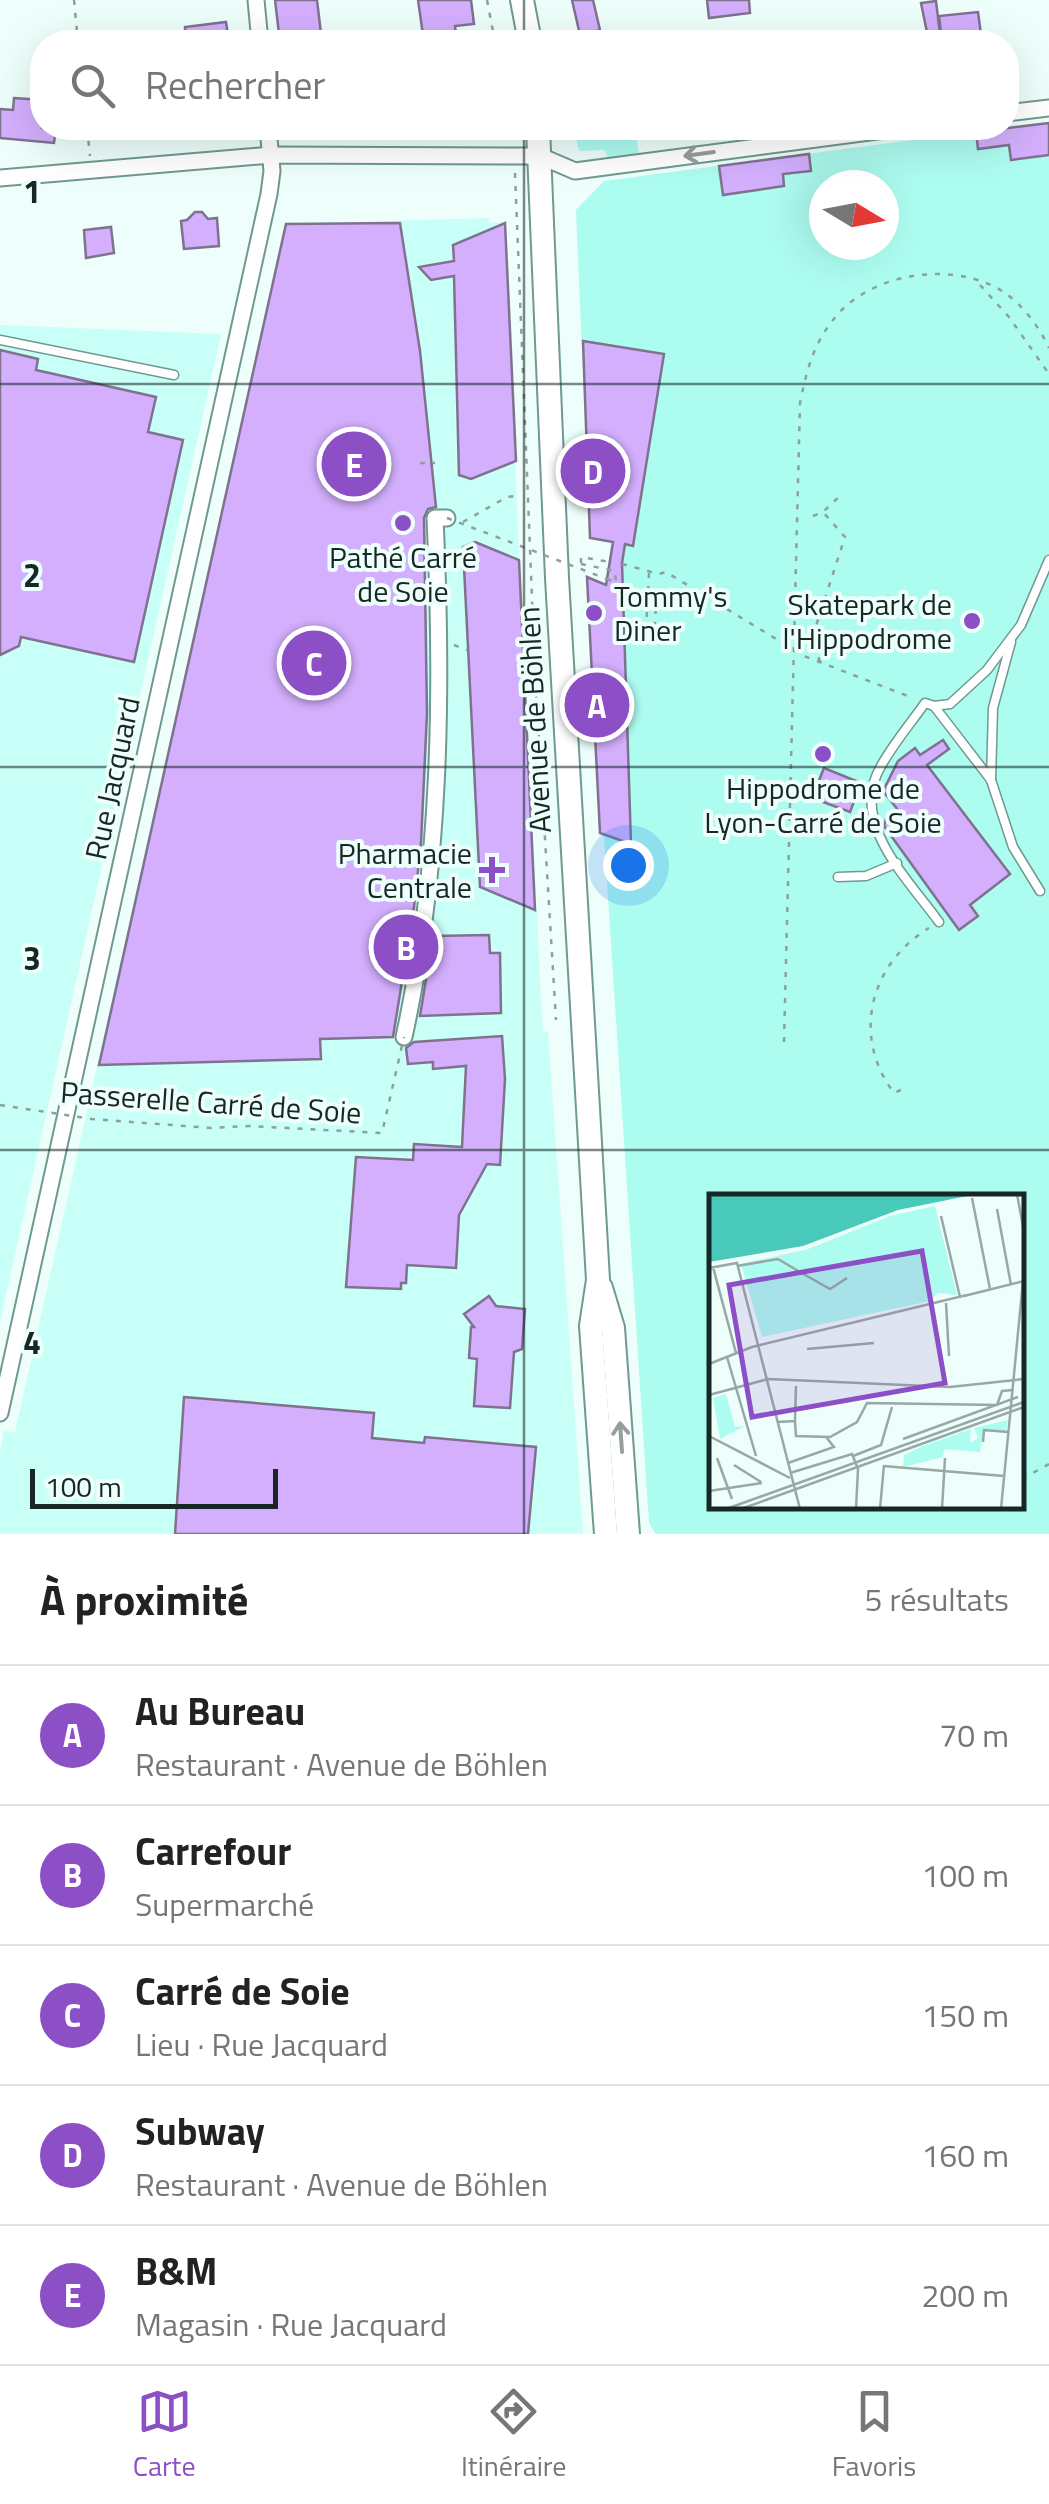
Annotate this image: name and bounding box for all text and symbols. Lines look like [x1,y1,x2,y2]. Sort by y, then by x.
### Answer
search box [30,30,1019,140]
text: Rechercher [145,56,326,114]
icon: search [65,58,120,113]
one-way arrow [683,145,716,164]
text: 1 [23,167,41,215]
north arrow [809,170,899,260]
pin: E [322,426,386,502]
pin: D [560,434,626,508]
marker: Pathé Carré de Soie [392,512,414,534]
place label: Pathé Carré de Soie [329,534,477,614]
text: 2 [23,551,41,599]
place label: Tommy's Diner [614,573,727,653]
place label: Skatepark de l'Hippodrome [783,581,952,661]
marker: Tommy's Diner [583,602,605,624]
street label: Avenue de Böhlen [505,606,563,834]
marker: Skatepark de l'Hippodrome [961,610,983,632]
pin: C [282,626,346,700]
pin: A [564,668,630,742]
street label: Rue Jacquard [72,692,152,864]
marker: Hippodrome de Lyon-Carré de Soie [812,743,834,765]
place label: Hippodrome de Lyon-Carré de Soie [704,765,942,845]
place label: Pharmacie Centrale [338,830,472,910]
your location [603,840,654,891]
marker: Pharmacie Centrale [481,859,503,881]
pin: B [374,910,438,984]
text: 3 [23,934,41,982]
street label: Passerelle Carré de Soie [59,1069,363,1135]
inset map [709,1194,1024,1509]
text: 4 [23,1318,41,1366]
one-way arrow [611,1421,630,1453]
scale bar [30,1464,278,1508]
text: 100 m [45,1465,122,1508]
text: À proximité [40,1567,248,1631]
text: 5 résultats [864,1575,1009,1623]
text: Au Bureau [135,1682,305,1740]
text: A [63,1711,82,1759]
text: 70 m [939,1711,1009,1759]
text: Restaurant · Avenue de Böhlen [135,1740,548,1788]
text: Carrefour [135,1822,292,1880]
text: B [63,1851,82,1899]
text: 100 m [921,1851,1009,1899]
text: Supermarché [135,1880,314,1928]
text: Carré de Soie [135,1962,350,2020]
text: C [64,1991,81,2039]
text: 150 m [921,1991,1009,2039]
text: Lieu · Rue Jacquard [135,2020,388,2068]
text: Subway [135,2102,265,2160]
text: D [62,2131,83,2179]
text: 160 m [921,2131,1009,2179]
text: Restaurant · Avenue de Böhlen [135,2160,548,2208]
text: B&M [135,2242,217,2300]
text: E [64,2271,81,2319]
text: 200 m [921,2271,1009,2319]
text: Magasin · Rue Jacquard [135,2300,447,2348]
tab: Carte [133,2384,196,2487]
tab: Itinéraire [461,2384,566,2487]
tab: Favoris [832,2384,916,2487]

